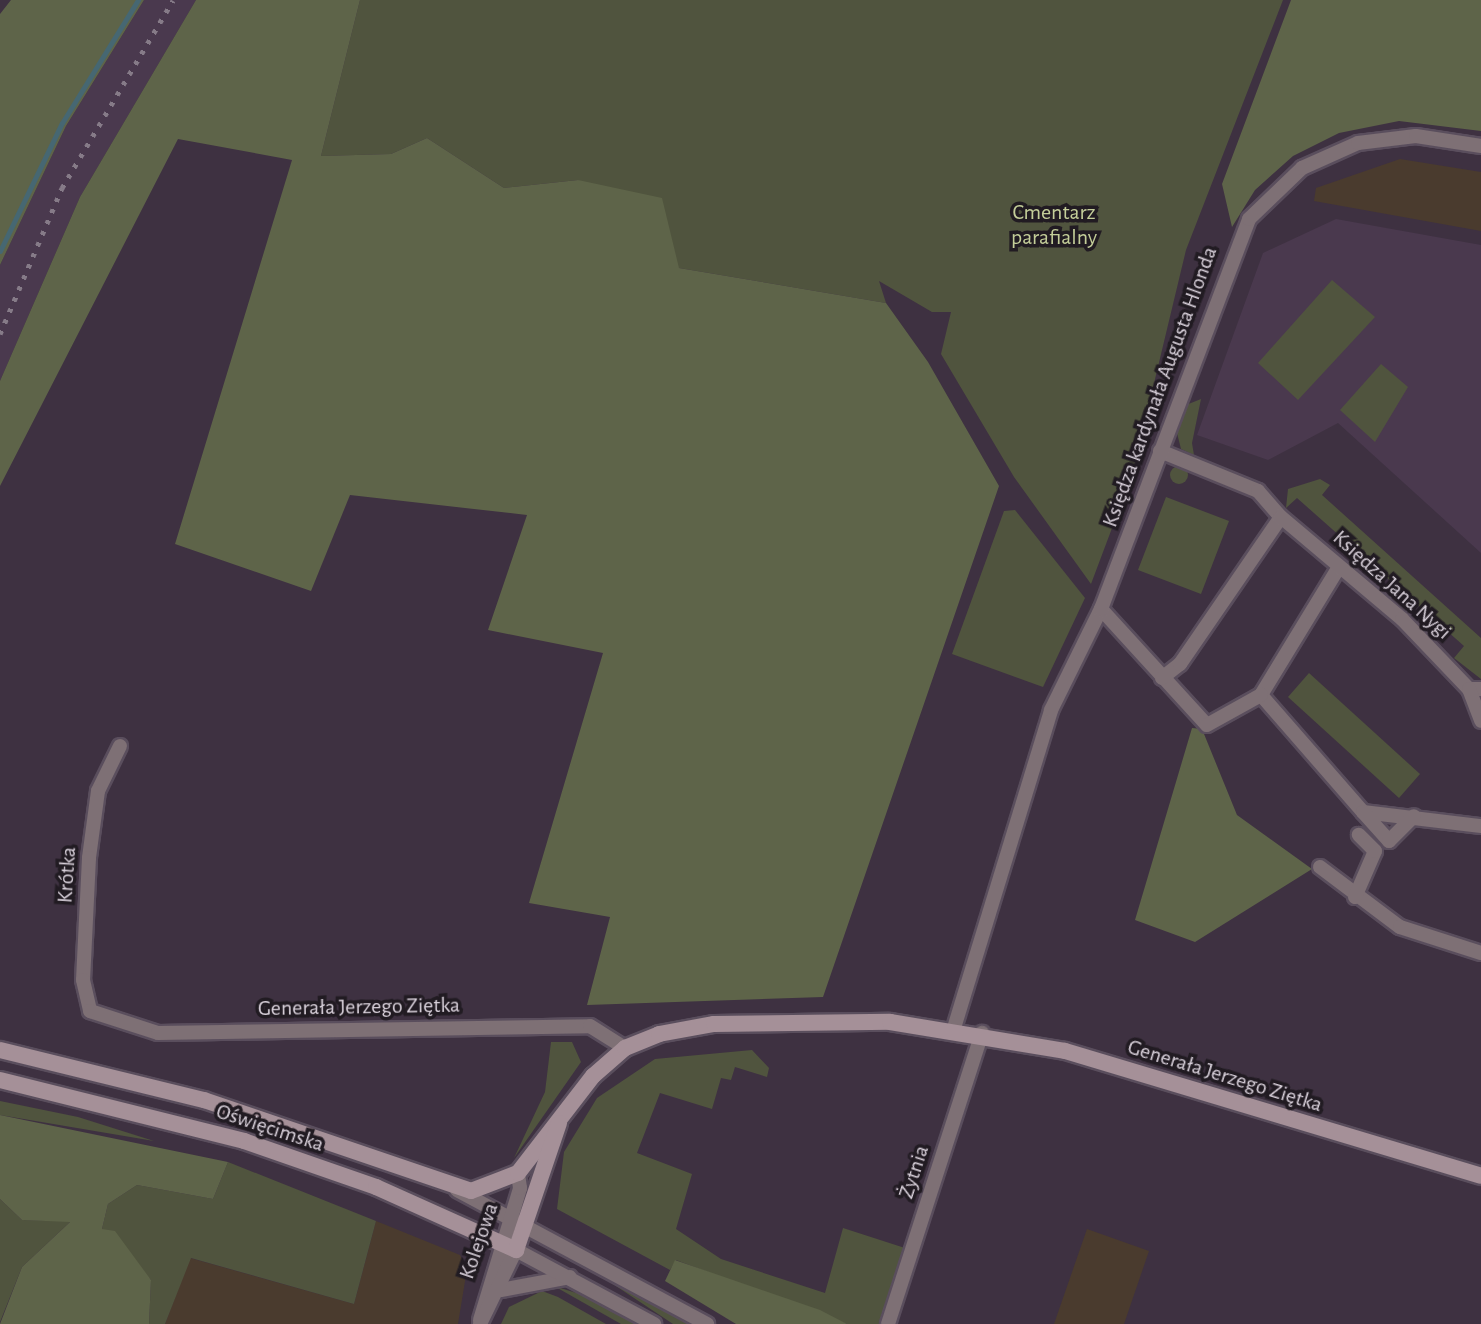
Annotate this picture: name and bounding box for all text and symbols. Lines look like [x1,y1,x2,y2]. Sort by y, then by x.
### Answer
park label: Cmentarz parafialny [1011,199,1097,250]
street label: Księdza kardynała Augusta Hlonda [1097,243,1223,531]
street label: Księdza Jana Nygi [1327,525,1457,645]
street label: Krótka [52,846,82,904]
street label: Generała Jerzego Ziętka [258,992,460,1022]
street label: Generała Jerzego Ziętka [1124,1034,1326,1118]
street label: Oświęcimska [213,1098,327,1158]
street label: Żytnia [893,1142,935,1202]
street label: Kolejowa [454,1199,504,1283]

